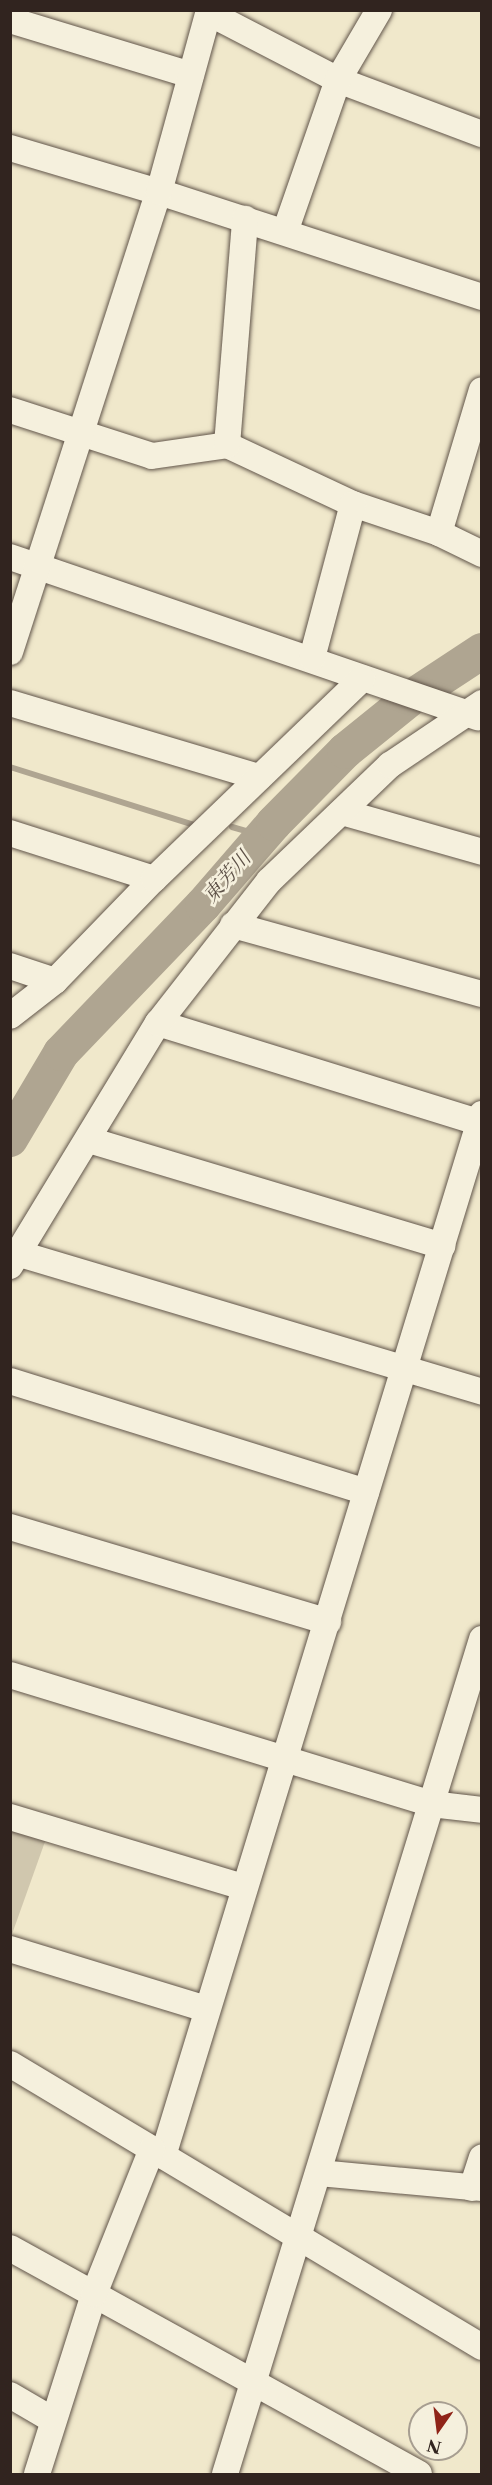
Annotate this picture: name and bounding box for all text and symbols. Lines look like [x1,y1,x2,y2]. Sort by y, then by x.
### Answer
water label: 東芳川 [198,846,256,908]
north arrow [408,2401,468,2461]
text: N [425,2435,443,2458]

